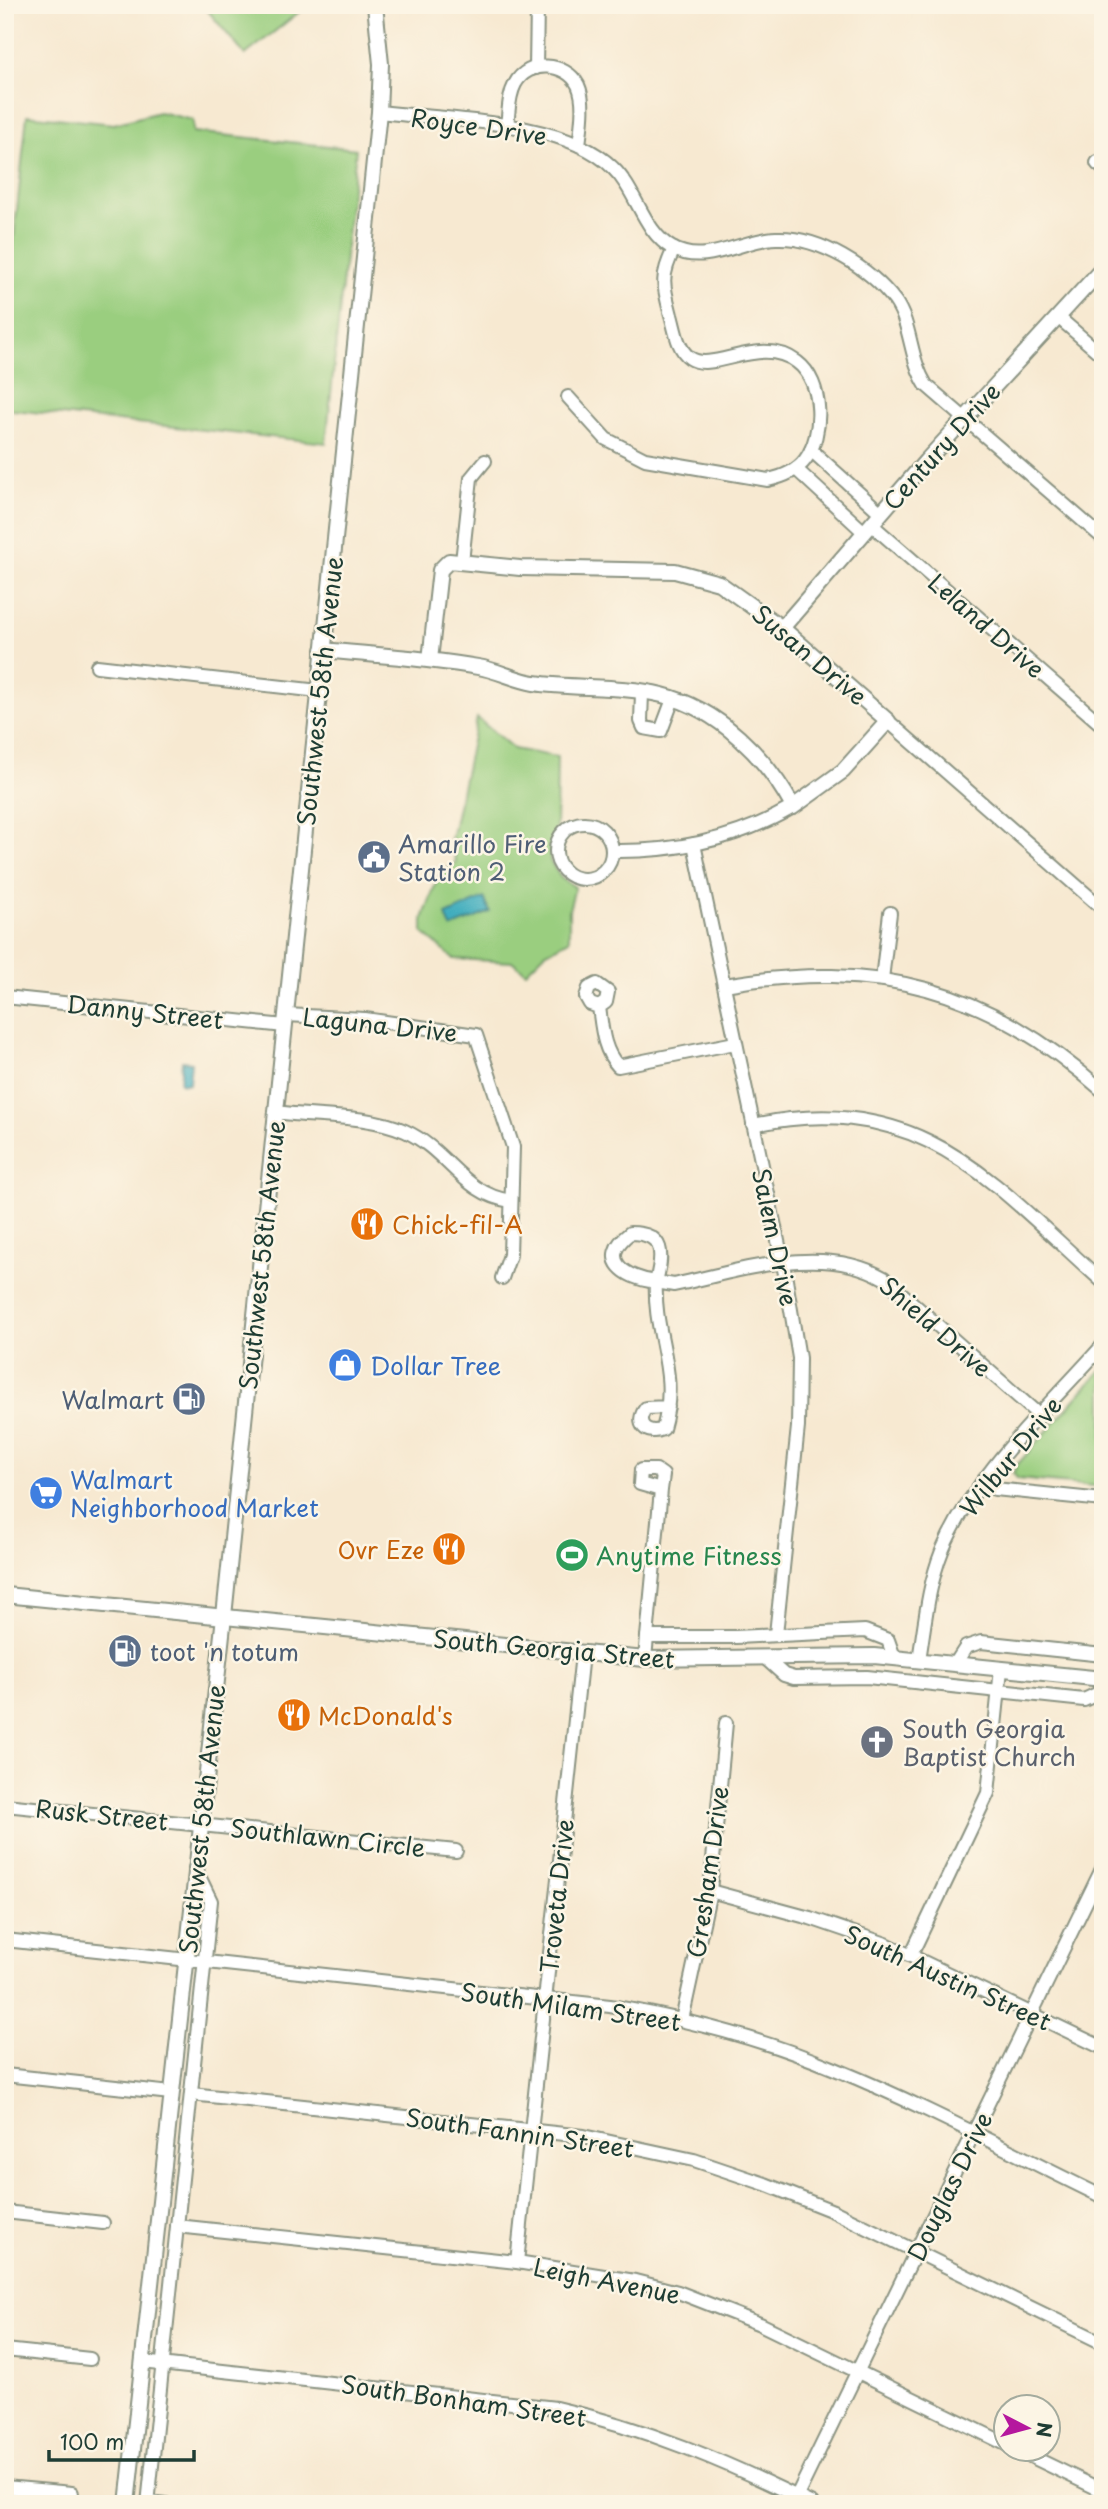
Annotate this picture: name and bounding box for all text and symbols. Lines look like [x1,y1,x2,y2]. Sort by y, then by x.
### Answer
street label: Royce Drive [409,99,549,153]
street label: Century Drive [874,374,1008,518]
street label: Southwest 58th Avenue [287,555,351,827]
street label: Leland Drive [921,564,1053,686]
street label: Susan Drive [745,595,875,713]
place label: Amarillo Fire Station 2 [398,825,547,889]
public building icon: Amarillo Fire Station 2 [355,838,393,876]
street label: Danny Street [65,985,225,1037]
street label: Laguna Drive [301,998,459,1050]
street label: Southwest 58th Avenue [229,1119,293,1391]
street label: Salem Drive [744,1165,808,1309]
restaurant icon: Chick-fil-A [348,1205,386,1243]
place label: Chick-fil-A [392,1206,523,1242]
street label: Shield Drive [872,1267,1000,1385]
shop icon: Dollar Tree [326,1346,364,1384]
place label: Dollar Tree [370,1347,501,1383]
fuel station icon: Walmart [170,1380,208,1418]
place label: Walmart [61,1381,164,1417]
street label: Wilbur Drive [950,1388,1070,1524]
place label: Walmart Neighborhood Market [70,1461,319,1525]
supermarket icon: Walmart Neighborhood Market [27,1474,65,1512]
restaurant icon: Ovr Eze [430,1530,468,1568]
place label: Ovr Eze [337,1531,424,1567]
sports icon: Anytime Fitness [553,1536,591,1574]
place label: Anytime Fitness [596,1537,782,1573]
street label: South Georgia Street [432,1620,676,1677]
fuel station icon: toot 'n totum [106,1632,144,1670]
place label: toot 'n totum [150,1633,299,1669]
street label: Southwest 58th Avenue [169,1683,233,1955]
restaurant icon: McDonald's [275,1696,313,1734]
place label: McDonald's [318,1697,453,1733]
place label: South Georgia Baptist Church [902,1710,1076,1774]
church icon: South Georgia Baptist Church [858,1723,896,1761]
street label: Gresham Drive [677,1784,737,1960]
street label: Rusk Street [34,1789,170,1839]
street label: Southlawn Circle [229,1809,427,1865]
street label: Troveta Drive [530,1817,582,1975]
street label: South Austin Street [839,1915,1057,2039]
street label: South Milam Street [459,1973,683,2039]
street label: South Fannin Street [404,2098,637,2166]
street label: Douglas Drive [897,2105,1001,2267]
street label: Leigh Avenue [530,2248,684,2312]
street label: South Bonham Street [339,2365,589,2435]
north arrow [992,2394,1062,2464]
scale bar [49,2418,194,2462]
text: N [1030,2421,1060,2439]
text: 100 m [60,2425,124,2457]

